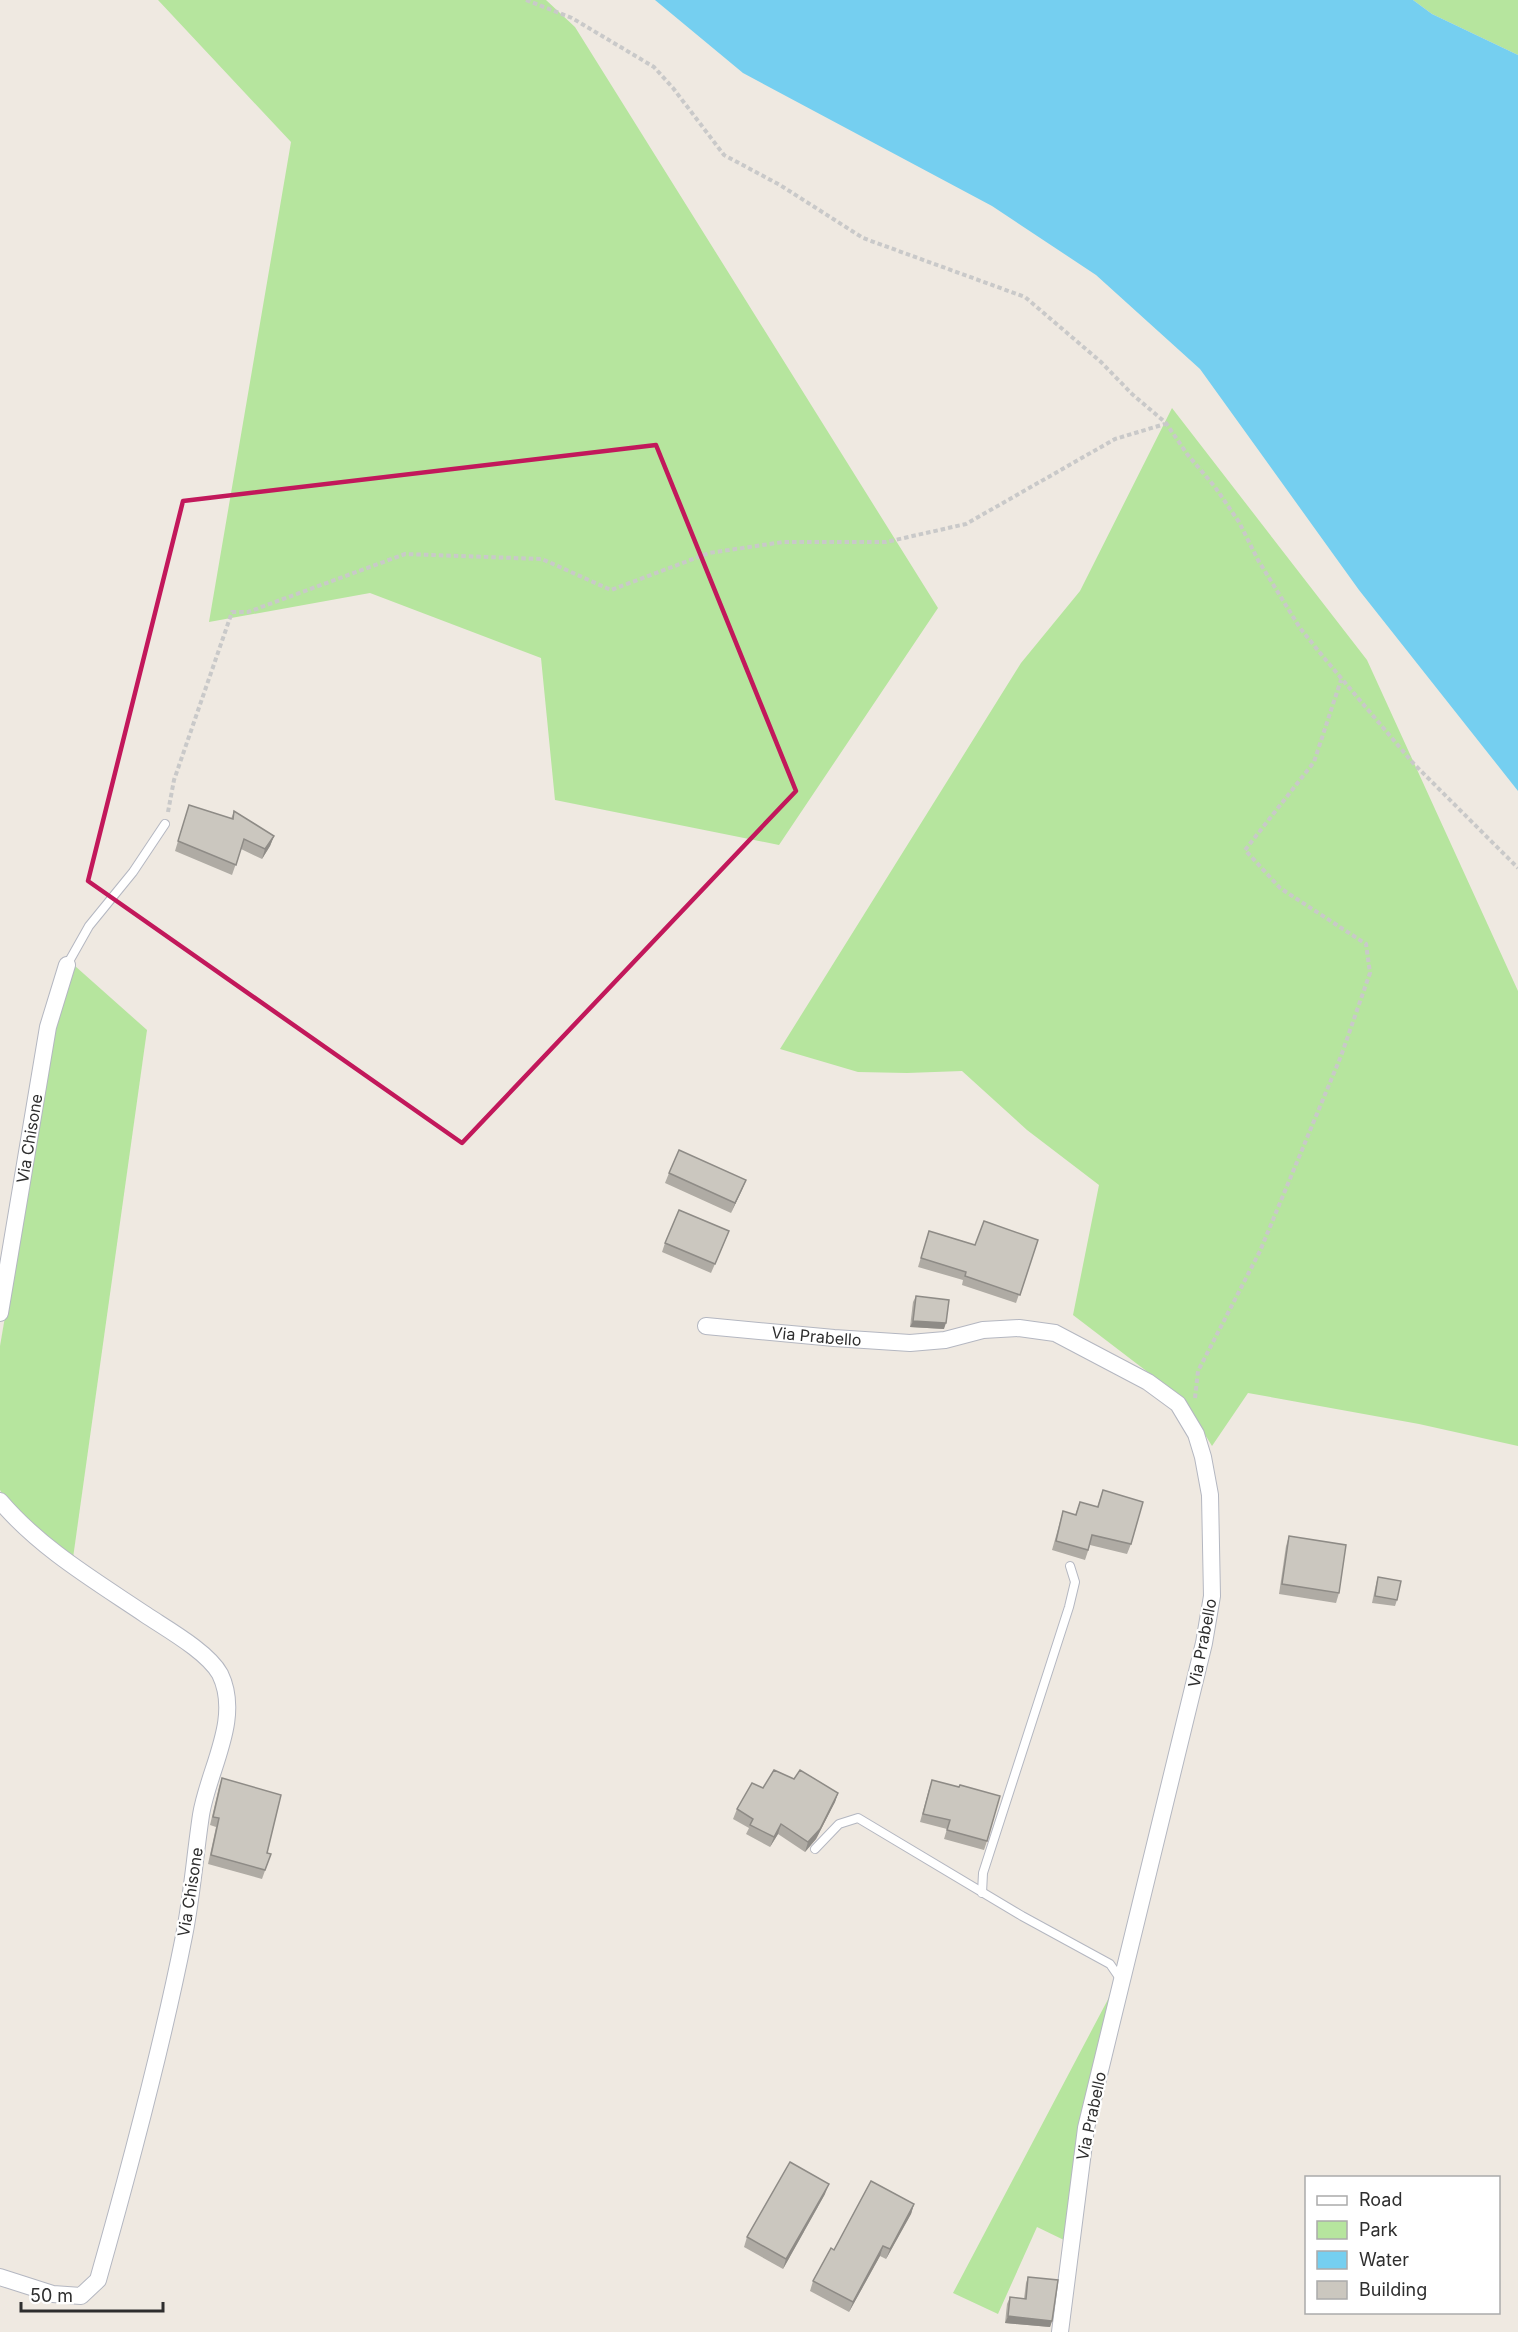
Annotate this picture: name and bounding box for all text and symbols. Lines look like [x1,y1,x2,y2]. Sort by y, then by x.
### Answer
street label: Via Chisone [12,1092,47,1185]
street label: Via Prabello [771,1322,862,1350]
street label: Via Prabello [1184,1597,1220,1689]
street label: Via Chisone [173,1846,207,1938]
street label: Via Prabello [1072,2070,1110,2162]
legend [1305,2176,1500,2314]
text: Road [1359,2189,1402,2210]
text: Park [1359,2219,1398,2240]
text: Water [1359,2249,1409,2270]
scale bar [21,2275,164,2313]
text: Building [1359,2279,1427,2300]
text: 50 m [30,2285,73,2306]

